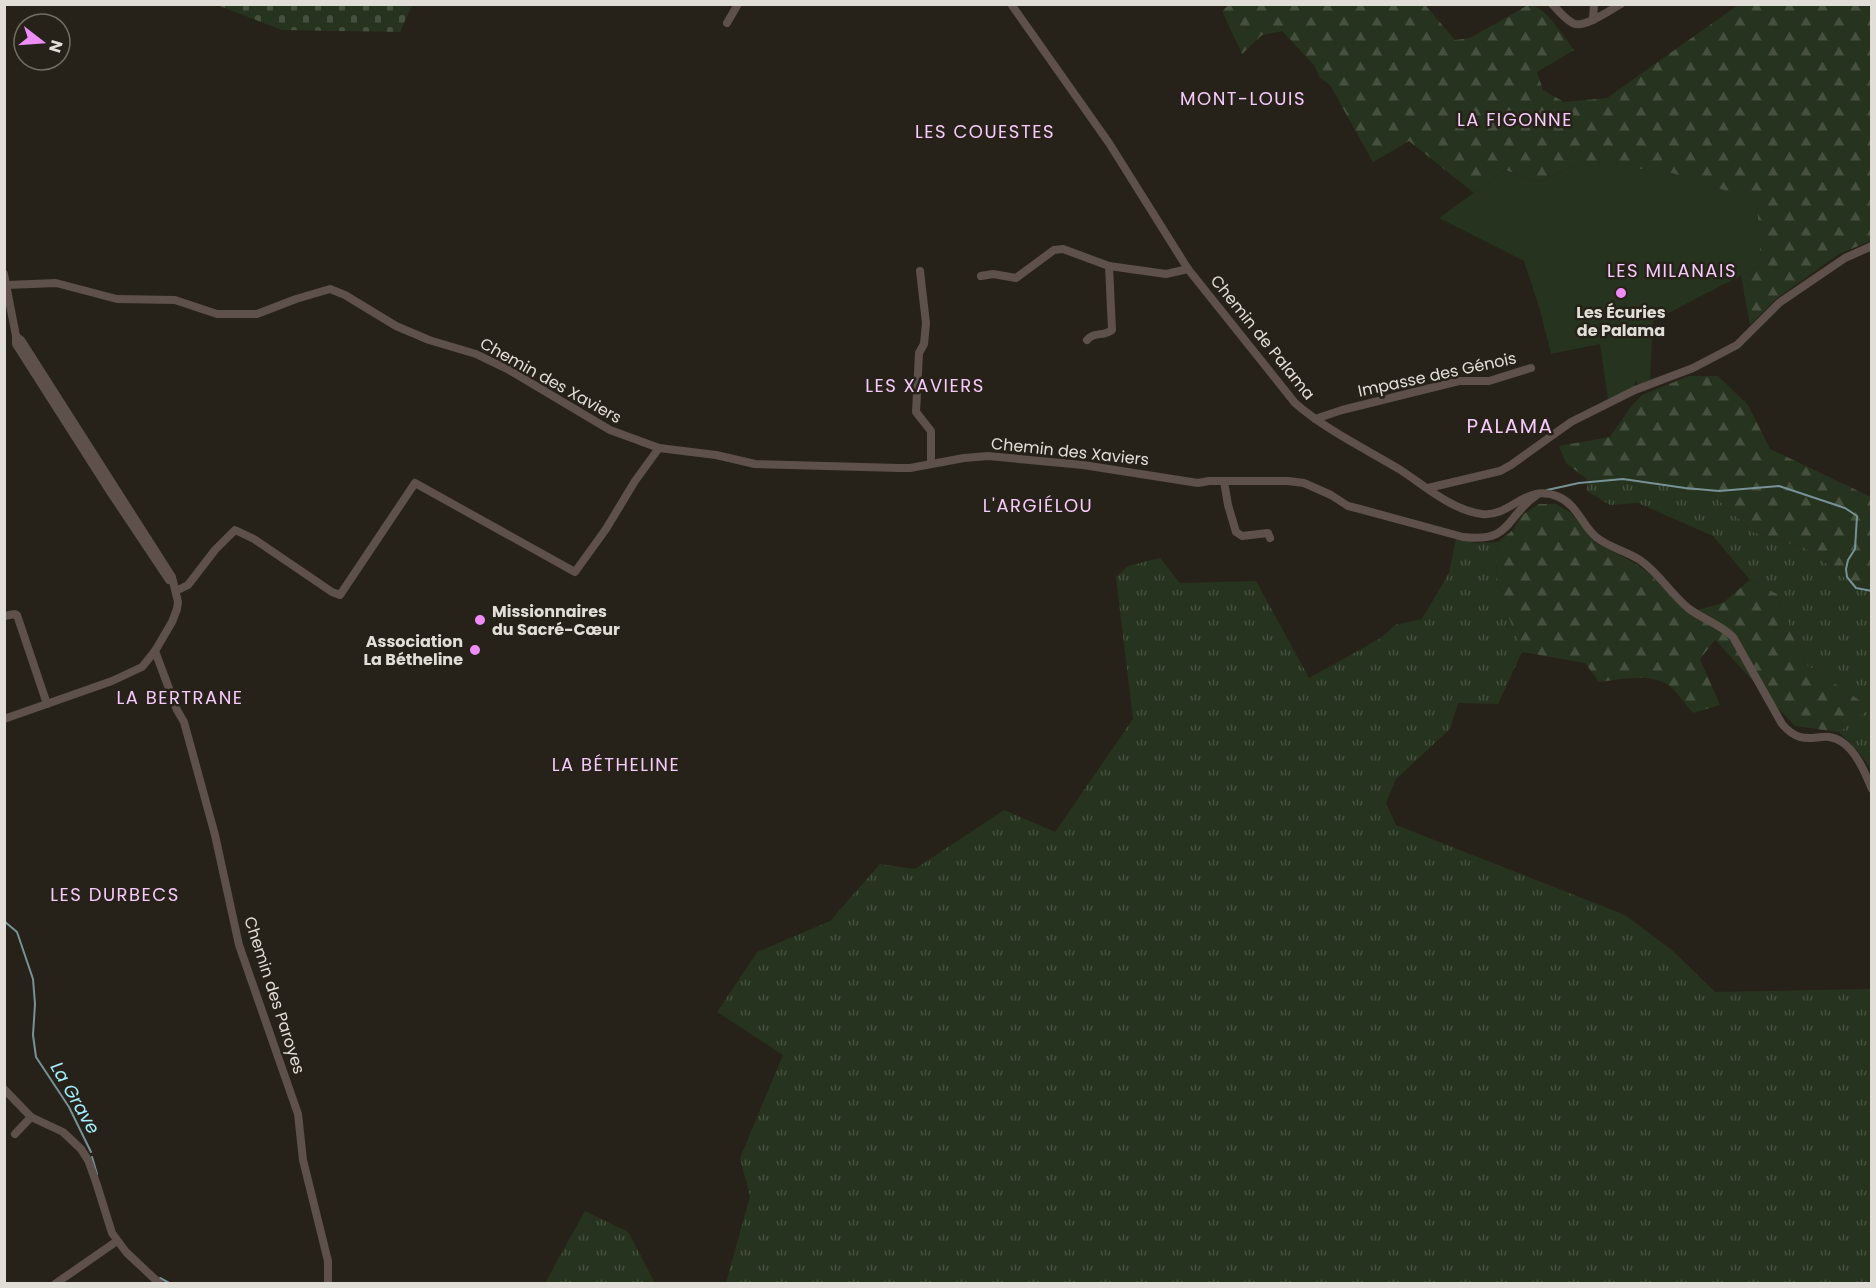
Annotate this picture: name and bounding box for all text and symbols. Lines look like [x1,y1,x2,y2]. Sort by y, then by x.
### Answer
north arrow [12,12,72,72]
text: N [43,37,69,55]
district label: MONT-LOUIS [1180,86,1306,111]
district label: LA FIGONNE [1457,107,1573,132]
district label: LES COUESTES [915,119,1055,144]
district label: LES MILANAIS [1607,258,1737,283]
street label: Chemin de Palama [1205,270,1320,405]
marker: Les Écuries de Palama [1614,286,1628,300]
place label: Les Écuries de Palama [1576,301,1666,342]
street label: Chemin des Xaviers [476,332,626,429]
street label: Impasse des Génois [1356,346,1518,403]
district label: LES XAVIERS [865,373,985,398]
district label: PALAMA [1467,412,1553,440]
street label: Chemin des Xaviers [990,432,1150,471]
district label: L'ARGIÉLOU [983,493,1093,518]
place label: Missionnaires du Sacré-Cœur [492,600,620,641]
marker: Missionnaires du Sacré-Cœur [473,613,487,627]
place label: Association La Bétheline [363,630,463,671]
marker: Association La Bétheline [468,643,482,657]
district label: LA BERTRANE [116,685,244,710]
district label: LA BÉTHELINE [552,752,680,777]
district label: LES DURBECS [50,882,180,907]
street label: Chemin des Paroyes [238,913,311,1077]
water label: La Grave [45,1057,106,1138]

